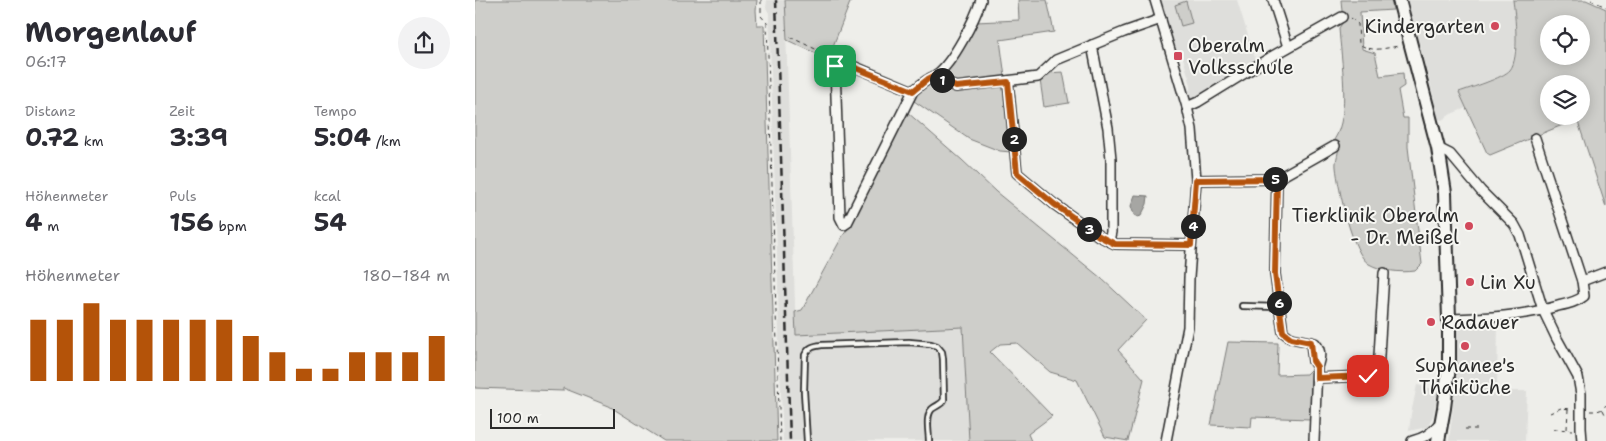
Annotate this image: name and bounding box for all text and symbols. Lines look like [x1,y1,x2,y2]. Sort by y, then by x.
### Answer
text: Morgenlauf [25,13,197,51]
place label: Kindergarten [1364,14,1485,39]
map controls [1540,15,1590,125]
button: locate [1540,15,1590,65]
button: share [398,17,450,69]
marker: Kindergarten [1489,20,1501,32]
place label: Oberalm Volksschule [1188,33,1294,80]
pin [814,45,856,87]
marker: Oberalm Volksschule [1172,50,1184,62]
text: 06:17 [25,51,67,72]
icon: arrive [821,52,849,80]
pin: 1 [929,68,955,92]
text: 1 [939,71,946,89]
button: layers [1540,75,1590,125]
text: Distanz [25,102,76,120]
text: Zeit [169,102,195,120]
text: Tempo [314,102,357,120]
text: 0.72 [25,120,79,154]
text: 3:39 [169,120,228,154]
text: 5:04 [314,120,371,154]
pin: 2 [1001,126,1027,152]
text: 2 [1010,130,1019,148]
text: km [79,132,104,150]
text: /km [371,132,401,150]
pin: 5 [1263,166,1287,192]
text: 5 [1271,170,1280,188]
text: Höhenmeter [25,187,108,205]
text: Puls [169,187,197,205]
text: kcal [314,187,341,205]
place label: Tierklinik Oberalm - Dr. Meißel [1292,203,1459,250]
text: 4 [25,205,43,239]
text: 156 [169,205,214,239]
text: 54 [314,205,347,239]
pin: 4 [1181,214,1205,238]
pin: 3 [1077,216,1101,242]
text: m [43,217,59,235]
text: bpm [214,217,247,235]
text: 4 [1189,217,1198,235]
text: 3 [1085,220,1094,238]
marker: Tierklinik Oberalm - Dr. Meißel [1463,220,1475,232]
text: Höhenmeter [25,265,120,286]
text: 180–184 m [363,265,450,286]
place label: Lin Xu [1480,270,1536,295]
marker: Lin Xu [1464,276,1476,288]
pin: 6 [1267,290,1291,316]
text: 6 [1275,294,1284,312]
place label: Radauer [1441,310,1519,335]
marker: Radauer [1425,316,1437,328]
marker: Suphanee's Thaiküche [1459,340,1471,352]
place label: Suphanee's Thaiküche [1415,353,1515,400]
pin [1347,355,1389,397]
icon: check [1354,362,1382,390]
scale bar [490,406,615,429]
text: 100 m [497,409,539,427]

